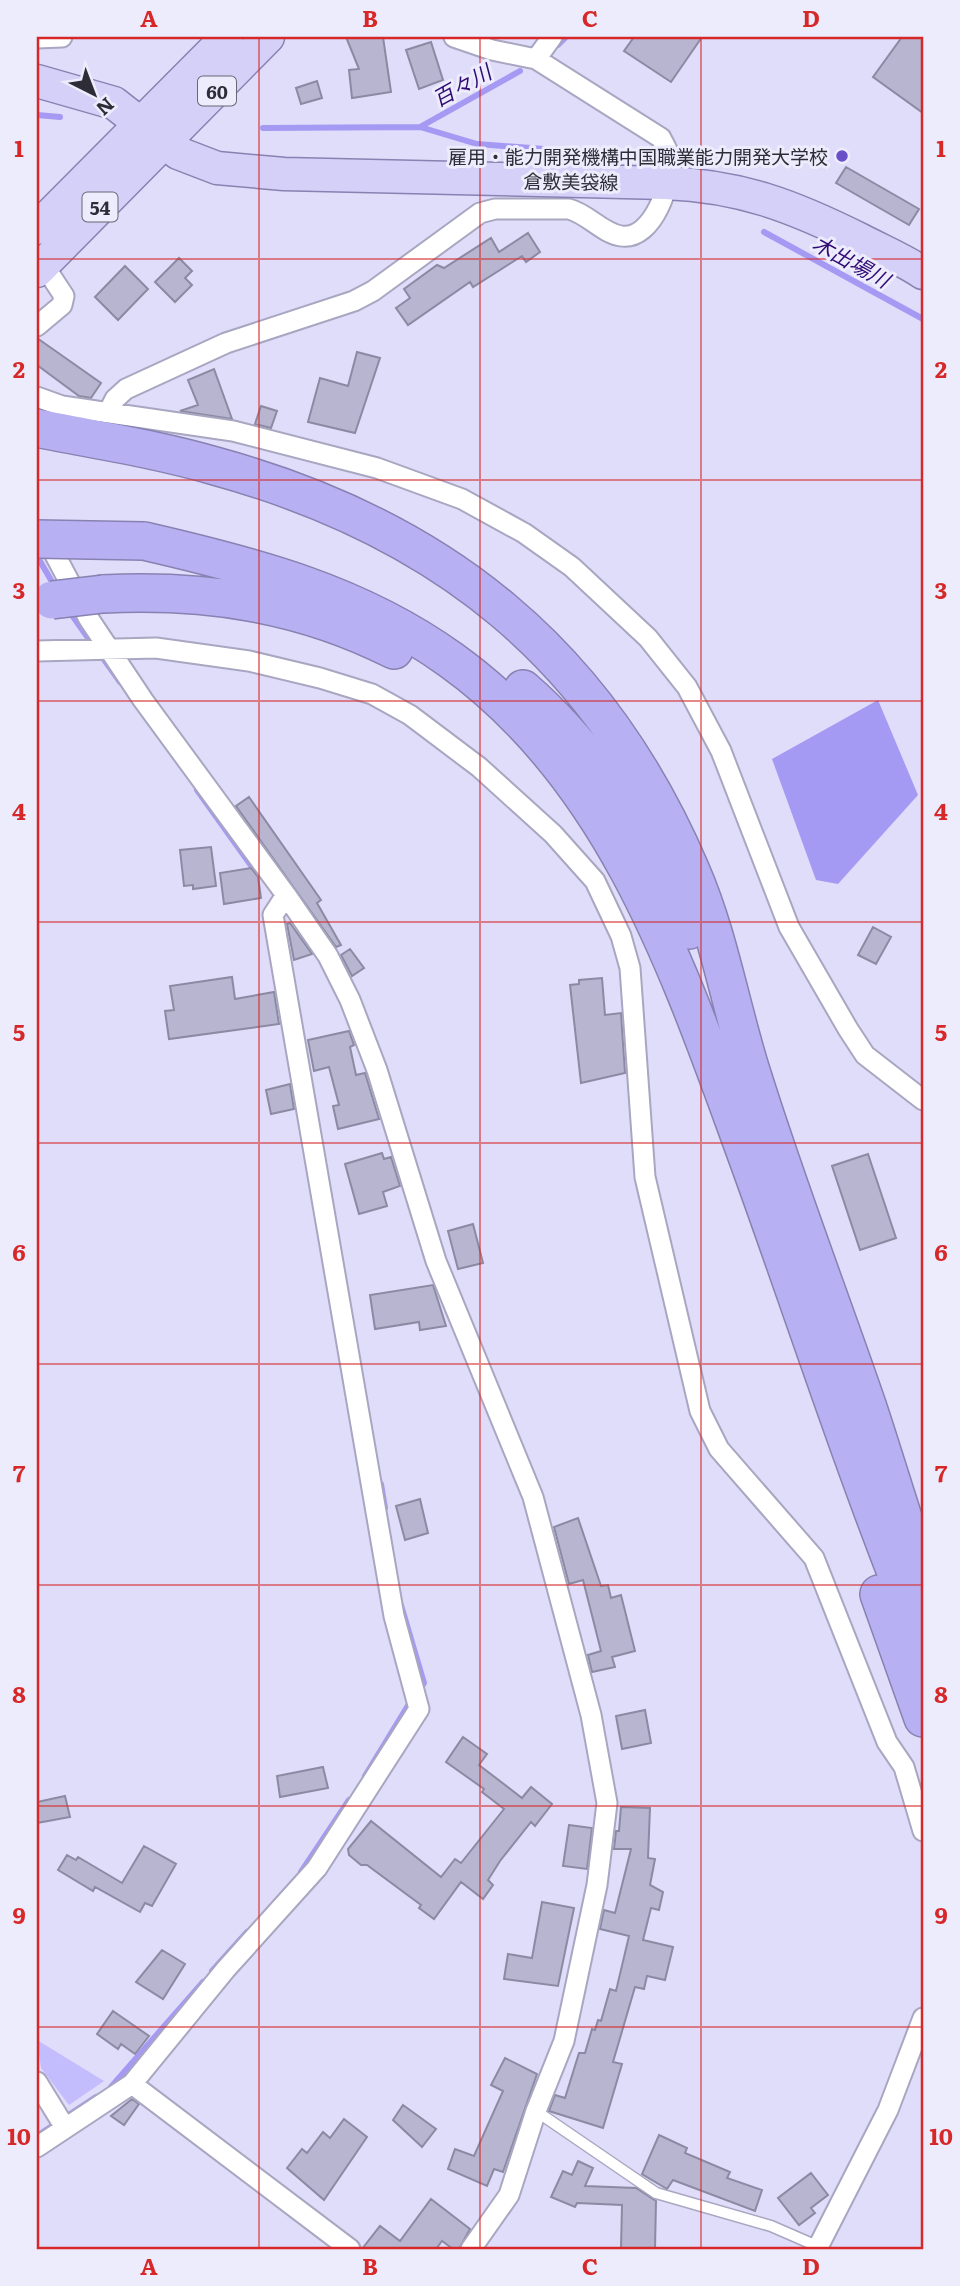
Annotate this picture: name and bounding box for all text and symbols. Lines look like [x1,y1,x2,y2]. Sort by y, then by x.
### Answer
text: A [140,0,158,34]
text: B [362,0,378,34]
text: C [582,0,598,34]
text: D [802,0,820,34]
water label: 百々川 [426,54,498,113]
north arrow [60,60,130,130]
road number: 60 [198,76,236,106]
text: N [91,92,121,123]
text: 1 [14,130,24,164]
text: 1 [936,130,946,164]
place label: 雇用・能力開発機構中国職業能力開発大学校 [448,142,828,170]
marker: 雇用・能力開発機構中国職業能力開発大学校 [834,148,850,164]
street label: 倉敷美袋線 [523,166,619,196]
road number: 54 [82,192,118,222]
water label: 木出場川 [808,226,898,295]
text: 2 [13,351,25,385]
text: 2 [935,351,947,385]
text: 3 [13,572,25,606]
text: 3 [935,572,947,606]
text: 4 [12,793,26,827]
text: 4 [934,793,948,827]
text: 5 [13,1014,25,1048]
text: 5 [935,1014,947,1048]
text: 6 [12,1234,26,1268]
text: 6 [934,1234,948,1268]
text: 7 [13,1455,26,1489]
text: 7 [935,1455,948,1489]
text: 8 [12,1676,26,1710]
text: 8 [934,1676,948,1710]
text: 9 [12,1897,26,1931]
text: 9 [934,1897,948,1931]
text: 10 [7,2118,31,2152]
text: 10 [929,2118,953,2152]
text: A [140,2248,158,2282]
text: B [362,2248,378,2282]
text: C [582,2248,598,2282]
text: D [802,2248,820,2282]

